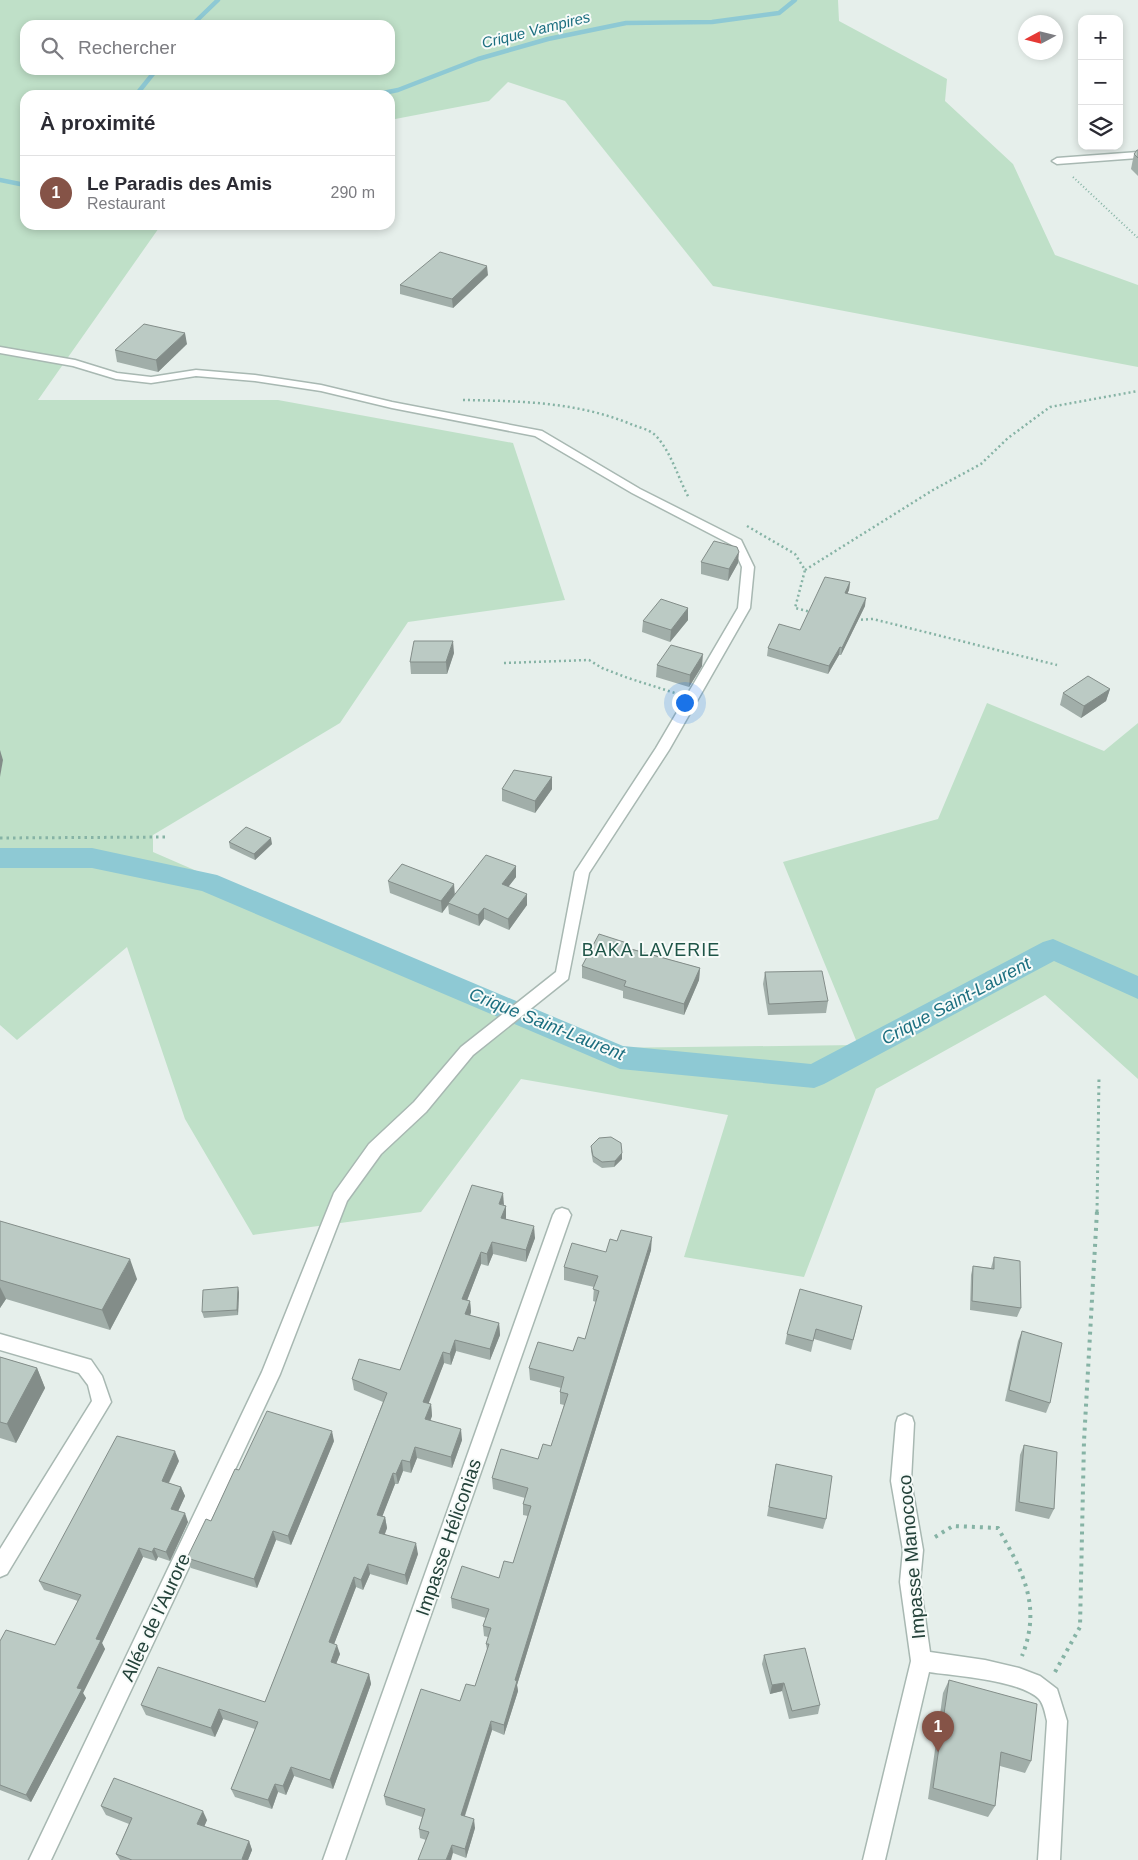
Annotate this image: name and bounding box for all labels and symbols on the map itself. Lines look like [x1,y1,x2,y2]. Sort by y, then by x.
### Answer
water label: Crique Vampires [480,8,592,51]
north arrow [1018,15,1063,60]
your location [672,690,698,716]
district label: BAKA LAVERIE [582,940,720,960]
water label: Crique Saint-Laurent [878,953,1035,1049]
water label: Crique Saint-Laurent [466,984,629,1065]
street label: Impasse Héliconias [412,1456,485,1618]
street label: Impasse Manococo [894,1474,929,1640]
street label: Allée de l'Aurore [117,1550,194,1685]
pin: 1 [922,1711,954,1752]

